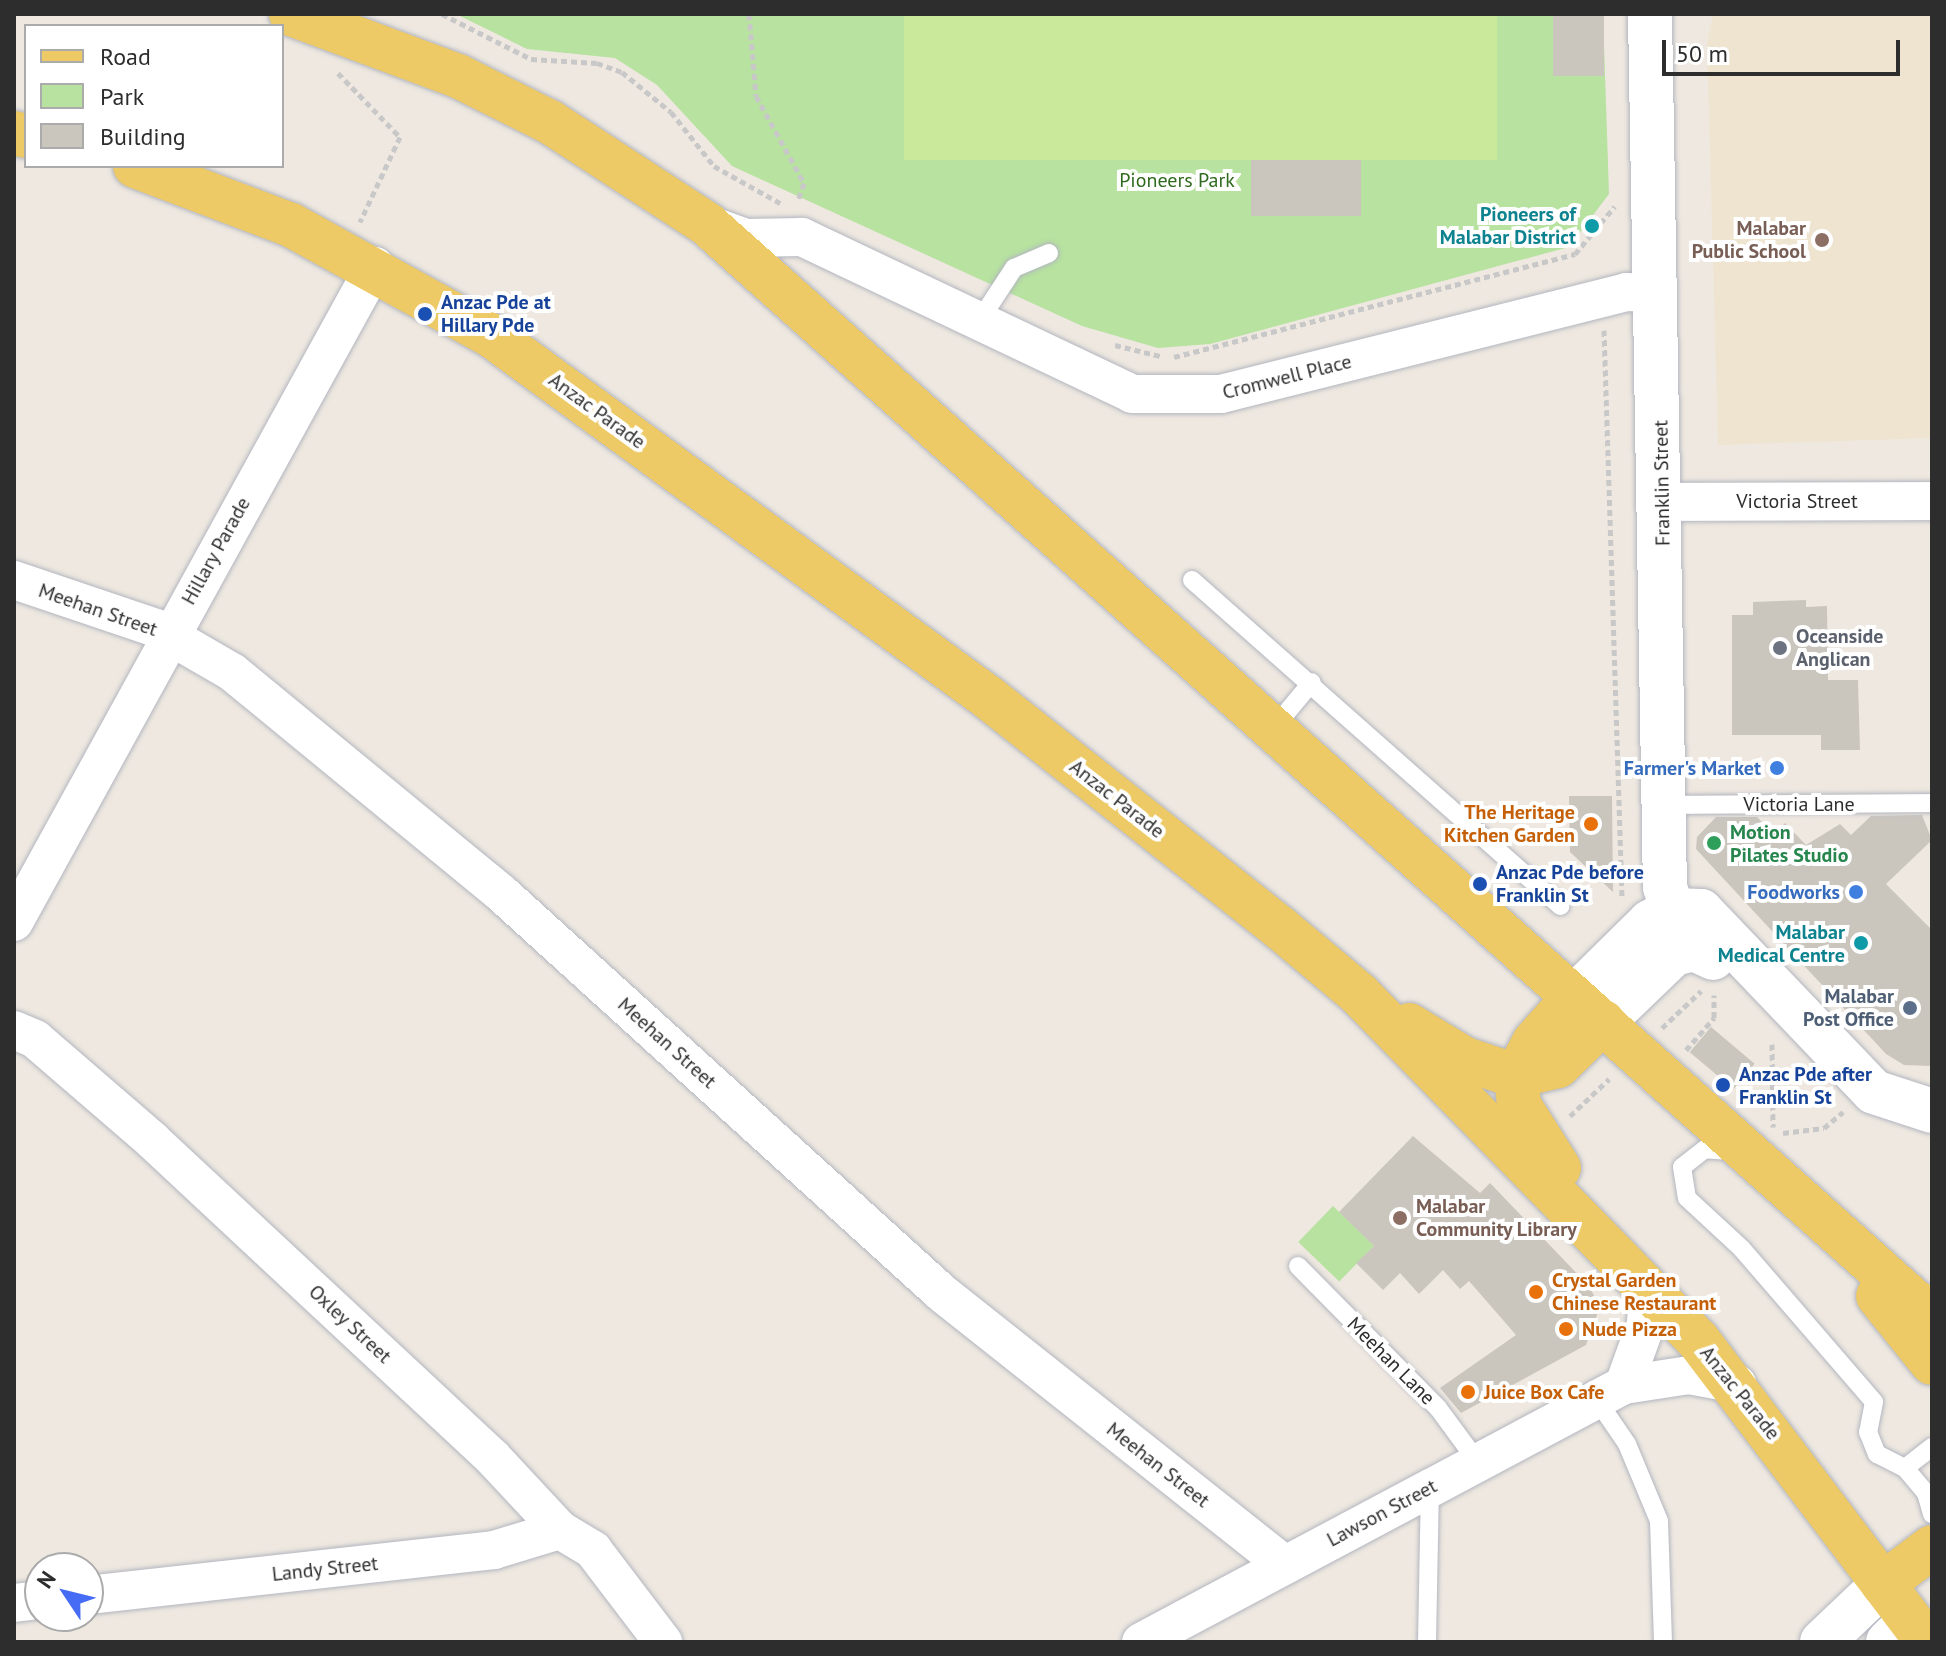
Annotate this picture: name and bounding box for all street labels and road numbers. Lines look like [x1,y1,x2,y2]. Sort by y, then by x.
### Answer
street label: Cromwell Place [1220,349,1354,405]
street label: Anzac Parade [544,368,650,454]
street label: Franklin Street [1649,420,1675,546]
street label: Victoria Street [1736,489,1858,513]
street label: Hillary Parade [176,493,256,609]
street label: Meehan Street [35,578,161,642]
street label: Anzac Parade [1065,754,1169,844]
street label: Victoria Lane [1743,792,1855,816]
street label: Meehan Street [613,993,721,1093]
street label: Oxley Street [304,1280,396,1368]
street label: Meehan Lane [1342,1312,1440,1410]
street label: Anzac Parade [1695,1341,1785,1445]
street label: Meehan Street [1102,1417,1214,1513]
street label: Lawson Street [1323,1474,1441,1552]
street label: Landy Street [270,1551,380,1587]

